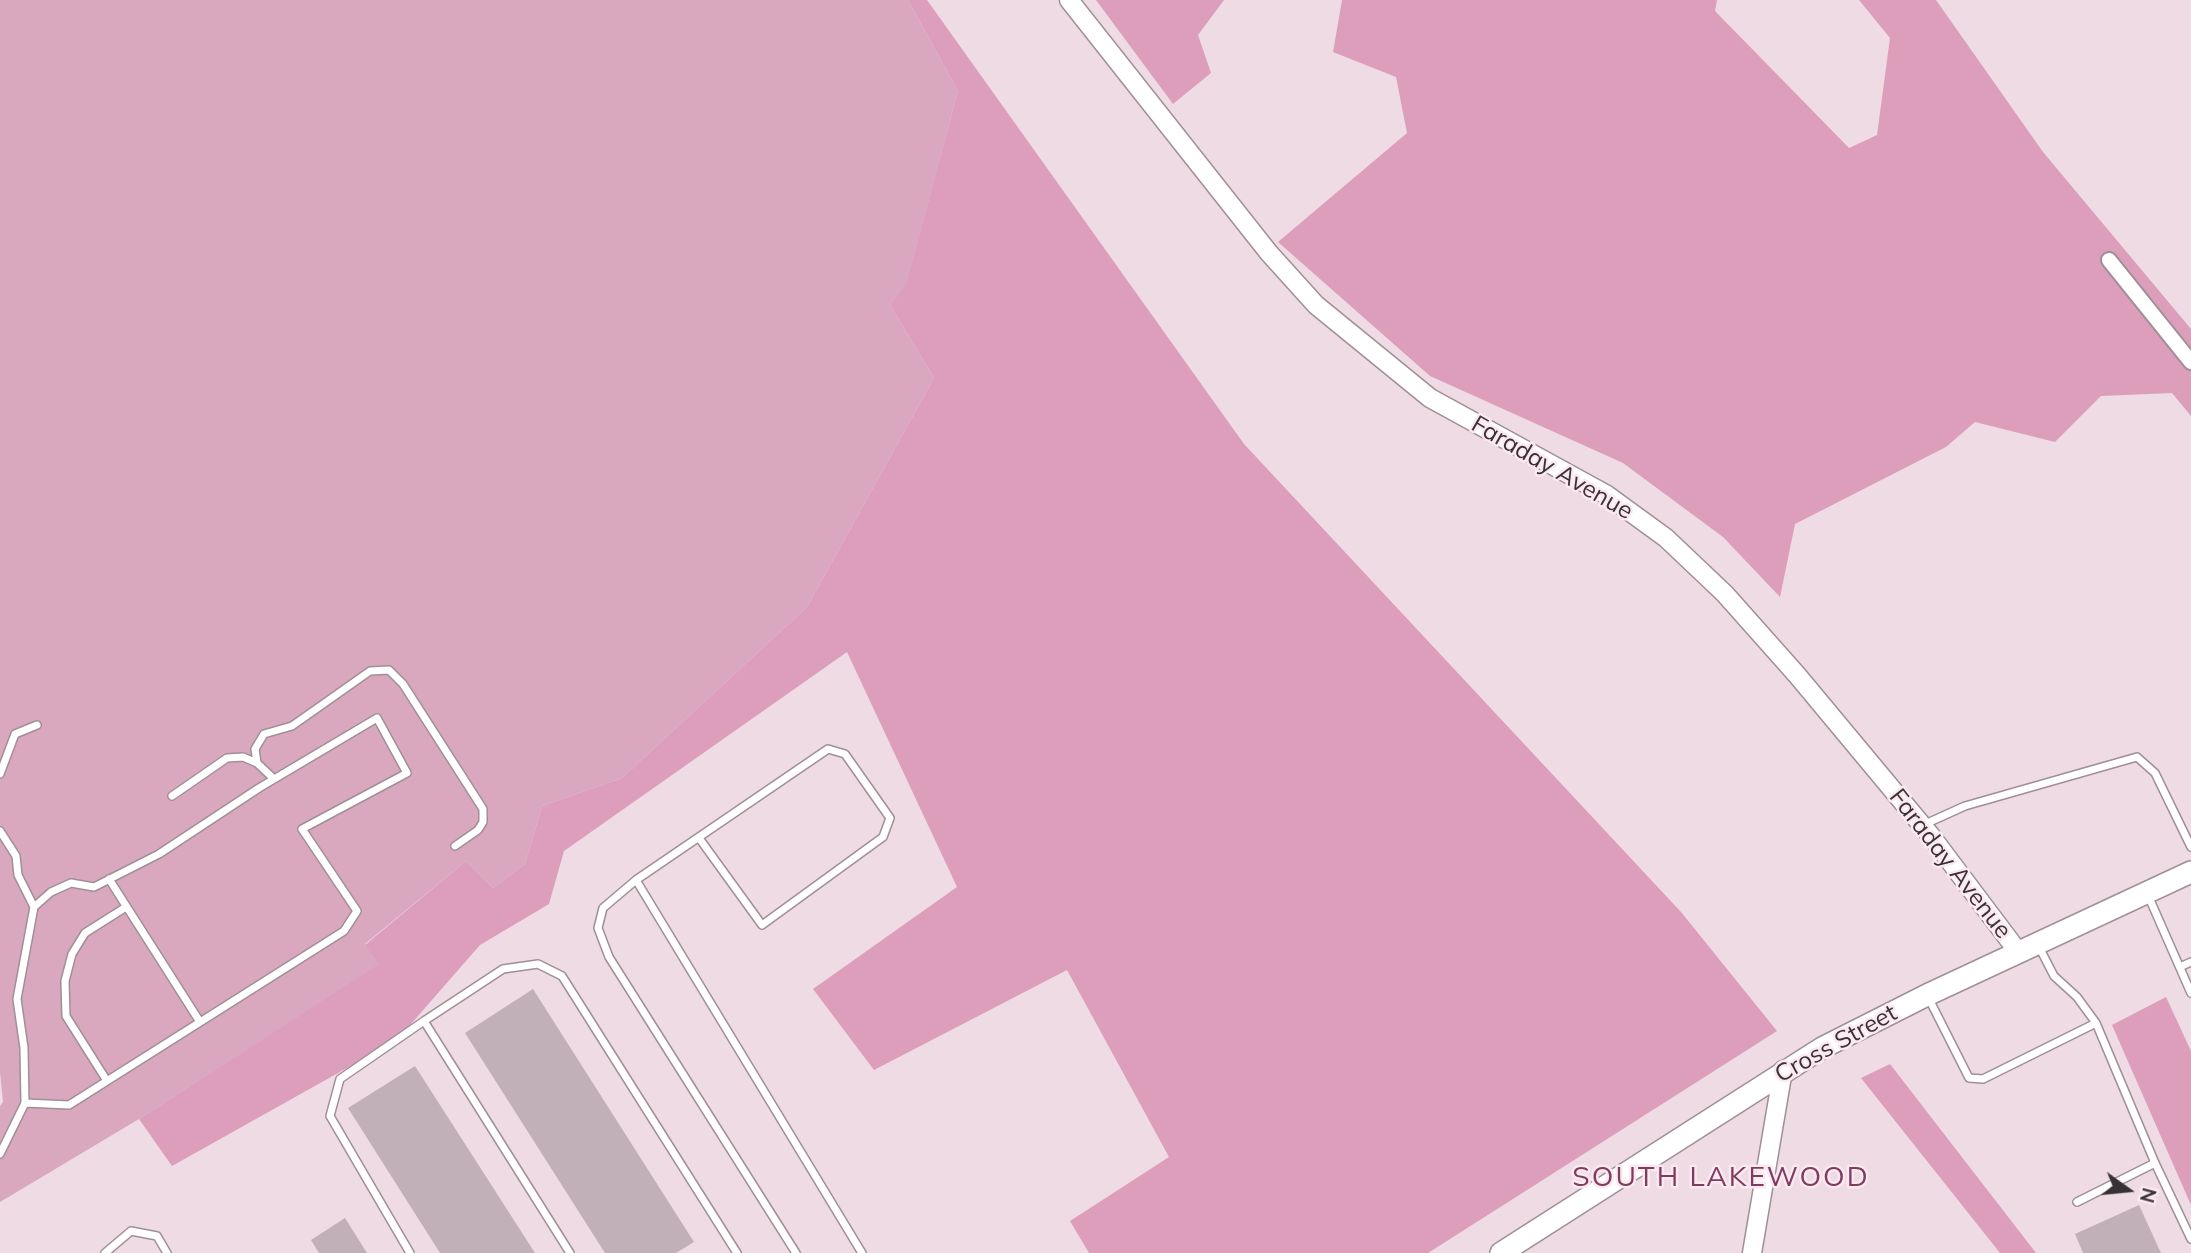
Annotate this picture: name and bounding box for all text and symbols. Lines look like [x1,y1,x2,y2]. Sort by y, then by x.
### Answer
street label: Faraday Avenue [1466,410,1638,526]
street label: Faraday Avenue [1883,784,2017,944]
street label: Cross Street [1770,999,1902,1089]
north arrow [2093,1155,2163,1225]
district label: SOUTH LAKEWOOD [1574,1161,1868,1195]
text: N [2135,1185,2162,1205]

